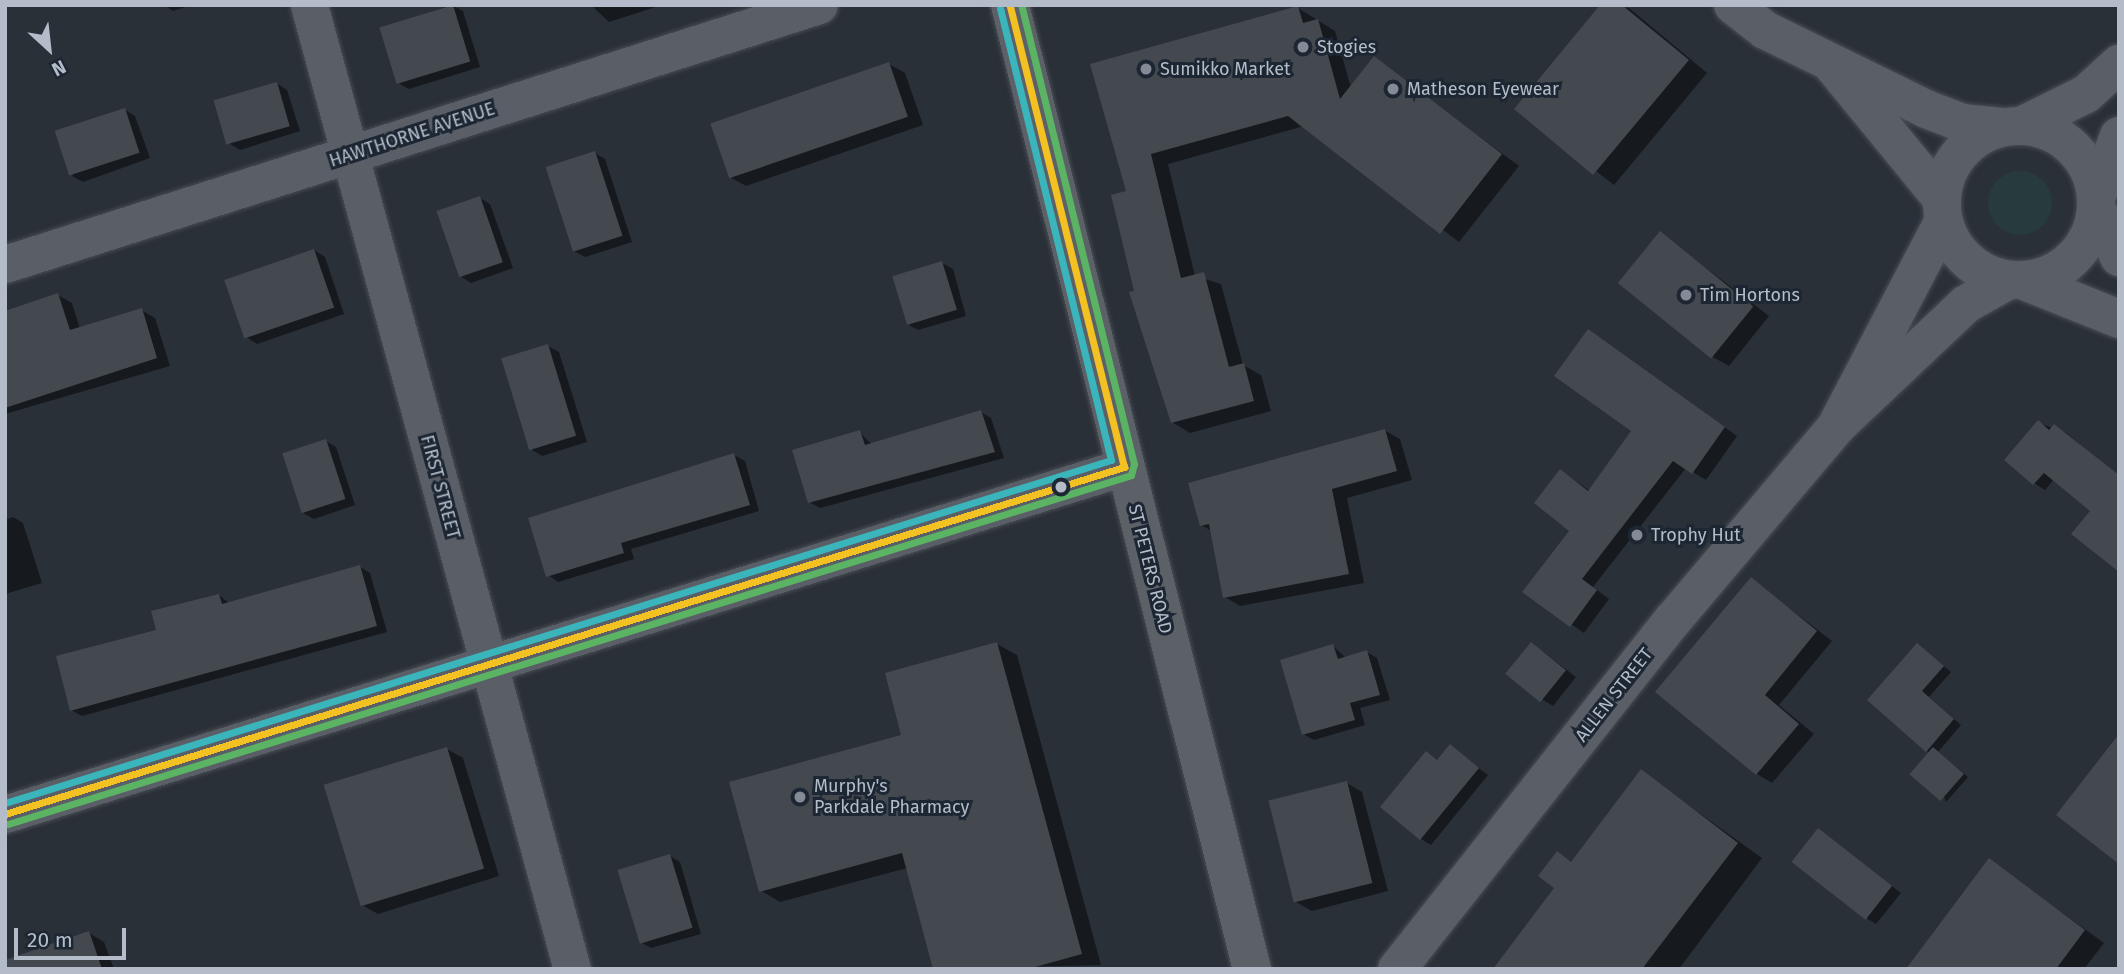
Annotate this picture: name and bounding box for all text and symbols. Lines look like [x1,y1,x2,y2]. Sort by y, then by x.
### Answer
north arrow [14,14,84,84]
place label: Stogies [1317,36,1376,58]
marker: Stogies [1295,39,1311,55]
text: N [48,55,70,81]
place label: Sumikko Market [1160,58,1290,80]
marker: Sumikko Market [1138,61,1154,77]
place label: Matheson Eyewear [1407,78,1559,100]
marker: Matheson Eyewear [1385,81,1401,97]
street label: HAWTHORNE AVENUE [327,98,497,172]
place label: Tim Hortons [1700,284,1800,306]
marker: Tim Hortons [1678,287,1694,303]
street label: FIRST STREET [416,433,464,541]
unlabelled marker [1054,480,1068,494]
street label: ST PETERS ROAD [1123,502,1177,636]
place label: Trophy Hut [1651,524,1741,546]
marker: Trophy Hut [1629,527,1645,543]
street label: ALLEN STREET [1571,644,1657,746]
place label: Murphy's Parkdale Pharmacy [814,776,969,818]
marker: Murphy's Parkdale Pharmacy [792,789,808,805]
scale bar [18,914,130,958]
text: 20 m [27,927,73,953]

